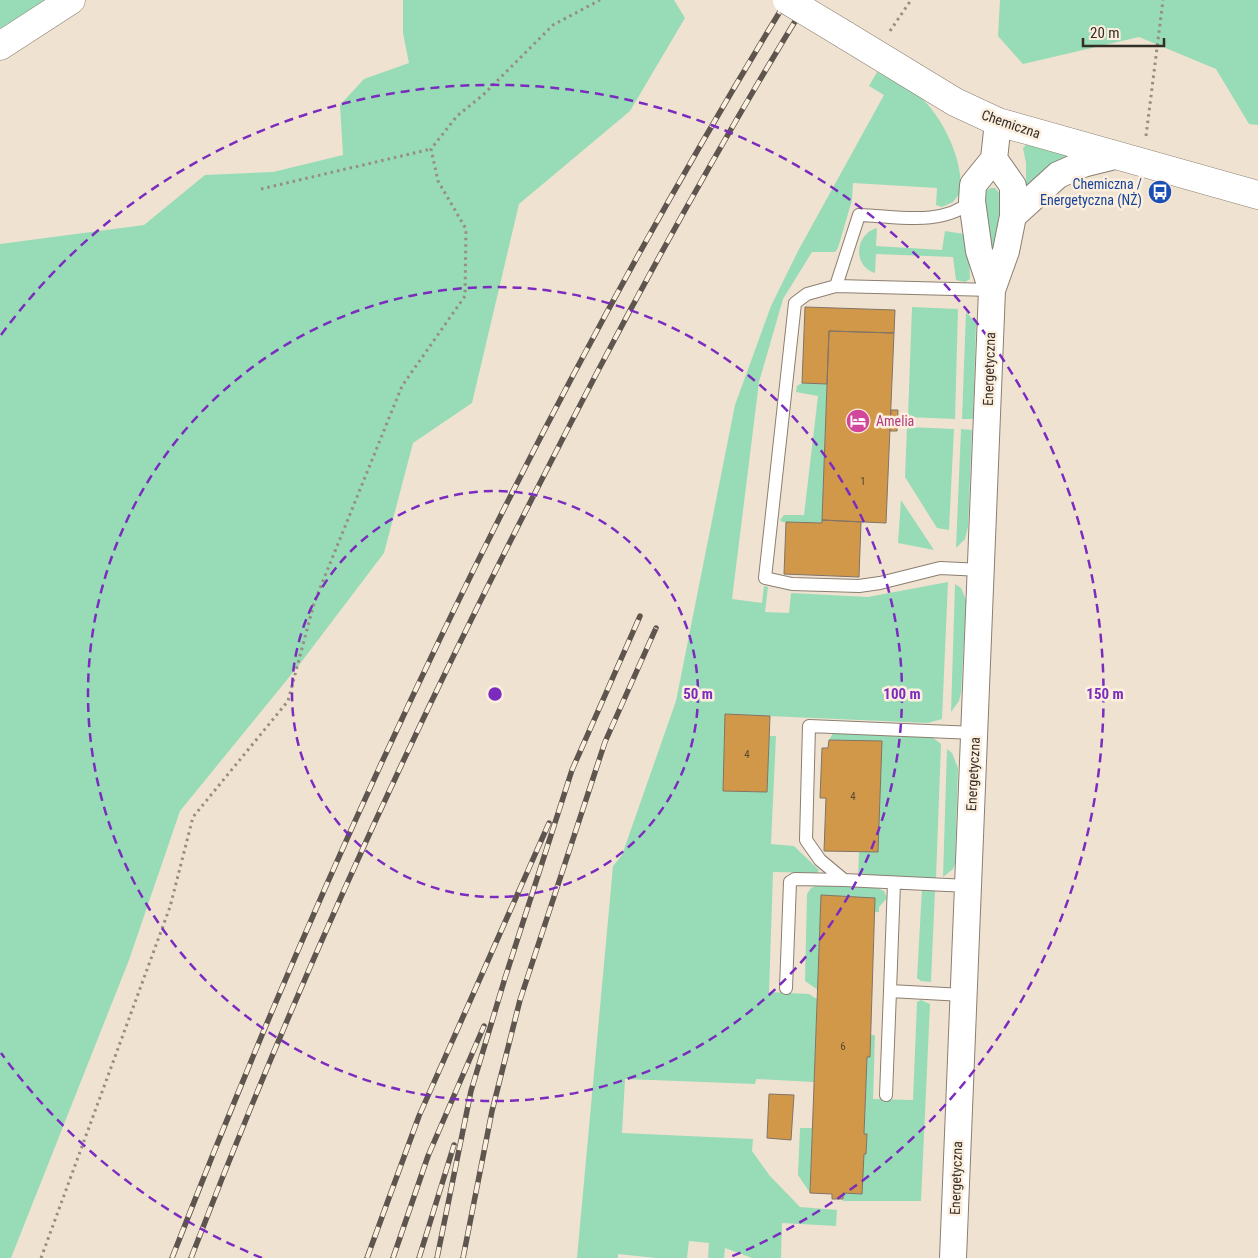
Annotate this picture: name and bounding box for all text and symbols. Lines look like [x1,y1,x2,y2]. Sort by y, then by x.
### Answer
scale bar [1083,15,1164,47]
text: 20 m [1090,24,1120,42]
street label: Chemiczna [979,106,1043,142]
place label: Chemiczna / Energetyczna (NŻ) [1040,176,1142,209]
bus stop icon: Chemiczna / Energetyczna (NŻ) [1147,179,1173,205]
street label: Energetyczna [980,332,998,406]
hotel icon: Amelia [845,408,871,434]
place label: Amelia [876,413,914,429]
house number: 1 [860,475,866,488]
centre of rings [486,685,504,703]
text: 50 m [683,685,713,703]
text: 100 m [883,685,921,703]
text: 150 m [1086,685,1124,703]
street label: Energetyczna [963,737,983,811]
house number: 4 [744,748,750,761]
house number: 4 [850,790,856,803]
house number: 6 [840,1040,846,1053]
street label: Energetyczna [947,1141,965,1215]

